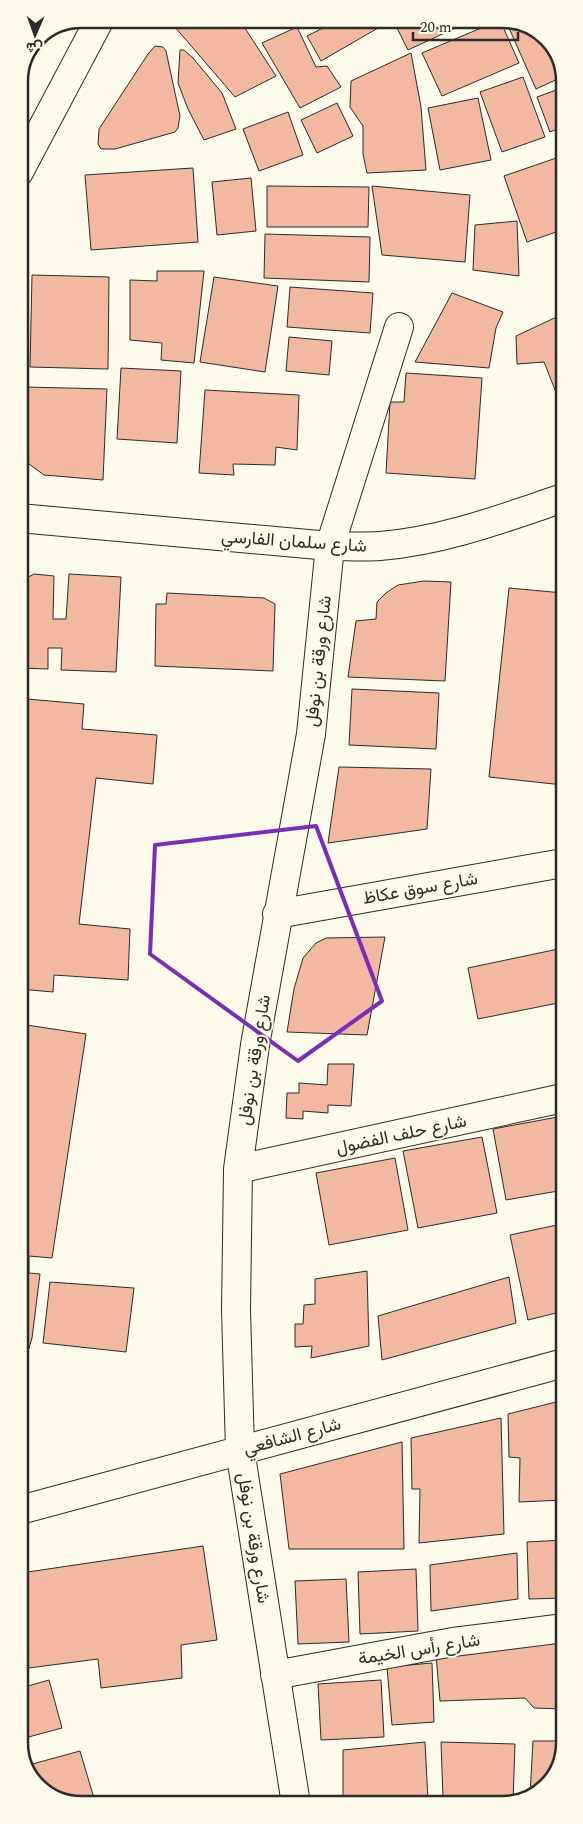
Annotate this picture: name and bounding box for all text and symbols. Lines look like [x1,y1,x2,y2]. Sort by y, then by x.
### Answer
north arrow [10,10,60,60]
scale bar [413,10,518,42]
text: 20 m [420,16,452,39]
text: ش [26,37,43,58]
street label: شارع سلمان الفارسي [220,523,368,561]
street label: شارع ورقة بن نوفل [298,594,339,728]
street label: شارع سوق عكاظ [360,865,480,912]
street label: شارع ورقة بن نوفل [231,993,278,1127]
street label: شارع حلف الفضول [333,1107,469,1162]
street label: شارع الشافعي [240,1410,344,1463]
street label: شارع ورقة بن نوفل [230,1471,277,1605]
street label: شارع رأس الخيمة [356,1627,482,1672]

